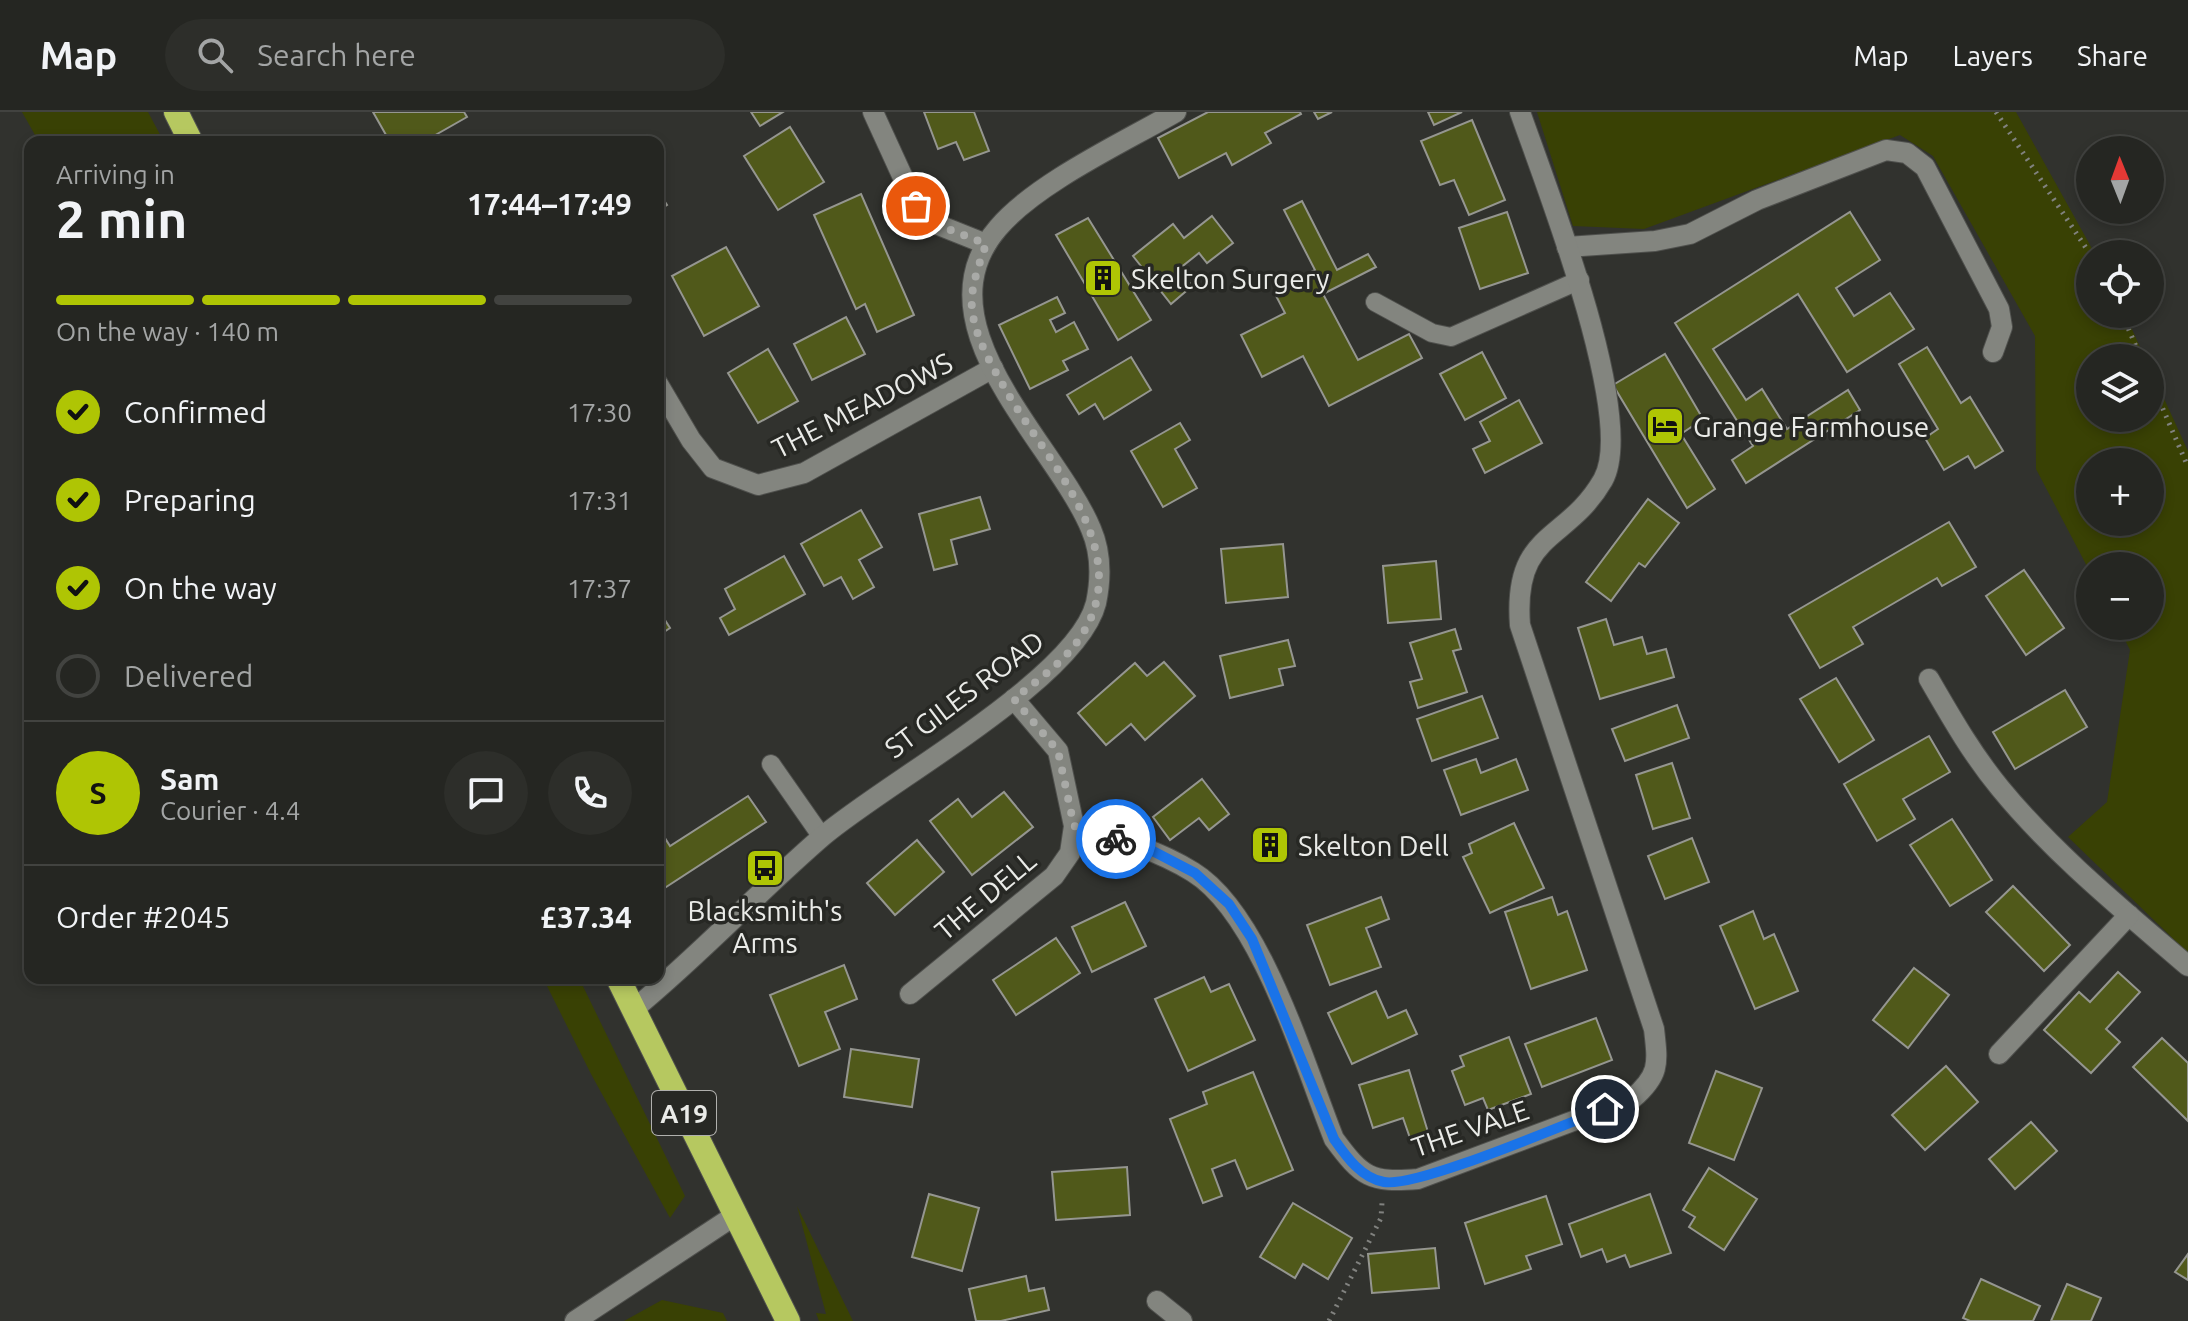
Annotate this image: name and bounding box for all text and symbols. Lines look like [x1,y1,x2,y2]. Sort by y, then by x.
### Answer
search box [165,19,725,91]
icon: search [193,33,237,77]
text: Map [40,34,117,76]
text: Search here [257,38,416,72]
text: Map [1853,40,1909,71]
text: Layers [1953,40,2033,71]
text: Share [2077,40,2148,71]
north arrow [2076,136,2164,224]
map controls [2076,136,2164,640]
text: Arriving in [56,160,175,189]
pin [882,172,950,240]
icon: bag [894,184,938,228]
text: 17:44–17:49 [467,187,632,221]
text: 2 min [56,190,187,248]
button: locate [2076,240,2164,328]
building icon: Skelton Surgery [1082,257,1124,299]
place label: Skelton Surgery [1131,263,1329,294]
text: On the way · 140 m [56,317,279,346]
button: layers [2076,344,2164,432]
street label: THE MEADOWS [767,346,957,464]
icon: check [56,390,100,434]
text: Confirmed [124,395,267,429]
text: 17:30 [567,398,632,427]
hotel icon: Grange Farmhouse [1644,405,1686,447]
place label: Grange Farmhouse [1693,411,1929,442]
button: + [2076,448,2164,536]
icon: check [56,478,100,522]
text: Preparing [124,483,256,517]
text: 17:31 [567,486,632,515]
button: − [2076,552,2164,640]
icon: check [56,566,100,610]
text: On the way [124,571,277,605]
text: 17:37 [567,574,632,603]
street label: ST GILES ROAD [879,624,1049,764]
text: Delivered [124,659,253,693]
button: chat [444,751,528,835]
button: phone [548,751,632,835]
text: Sam [160,762,219,796]
text: S [89,776,107,810]
text: Courier · 4.4 [160,796,300,825]
courier [1076,799,1156,879]
icon: bike [1094,817,1138,861]
building icon: Skelton Dell [1249,824,1291,866]
place label: Skelton Dell [1298,830,1449,861]
street label: THE DELL [929,844,1041,946]
bus stop icon: Blacksmith's Arms [744,847,786,889]
place label: Blacksmith's Arms [687,895,843,958]
text: Order #2045 [56,900,230,934]
text: £37.34 [540,900,632,934]
pin [1571,1075,1639,1143]
icon: home [1583,1087,1627,1131]
road number: A19 [652,1091,716,1135]
street label: THE VALE [1407,1094,1533,1162]

